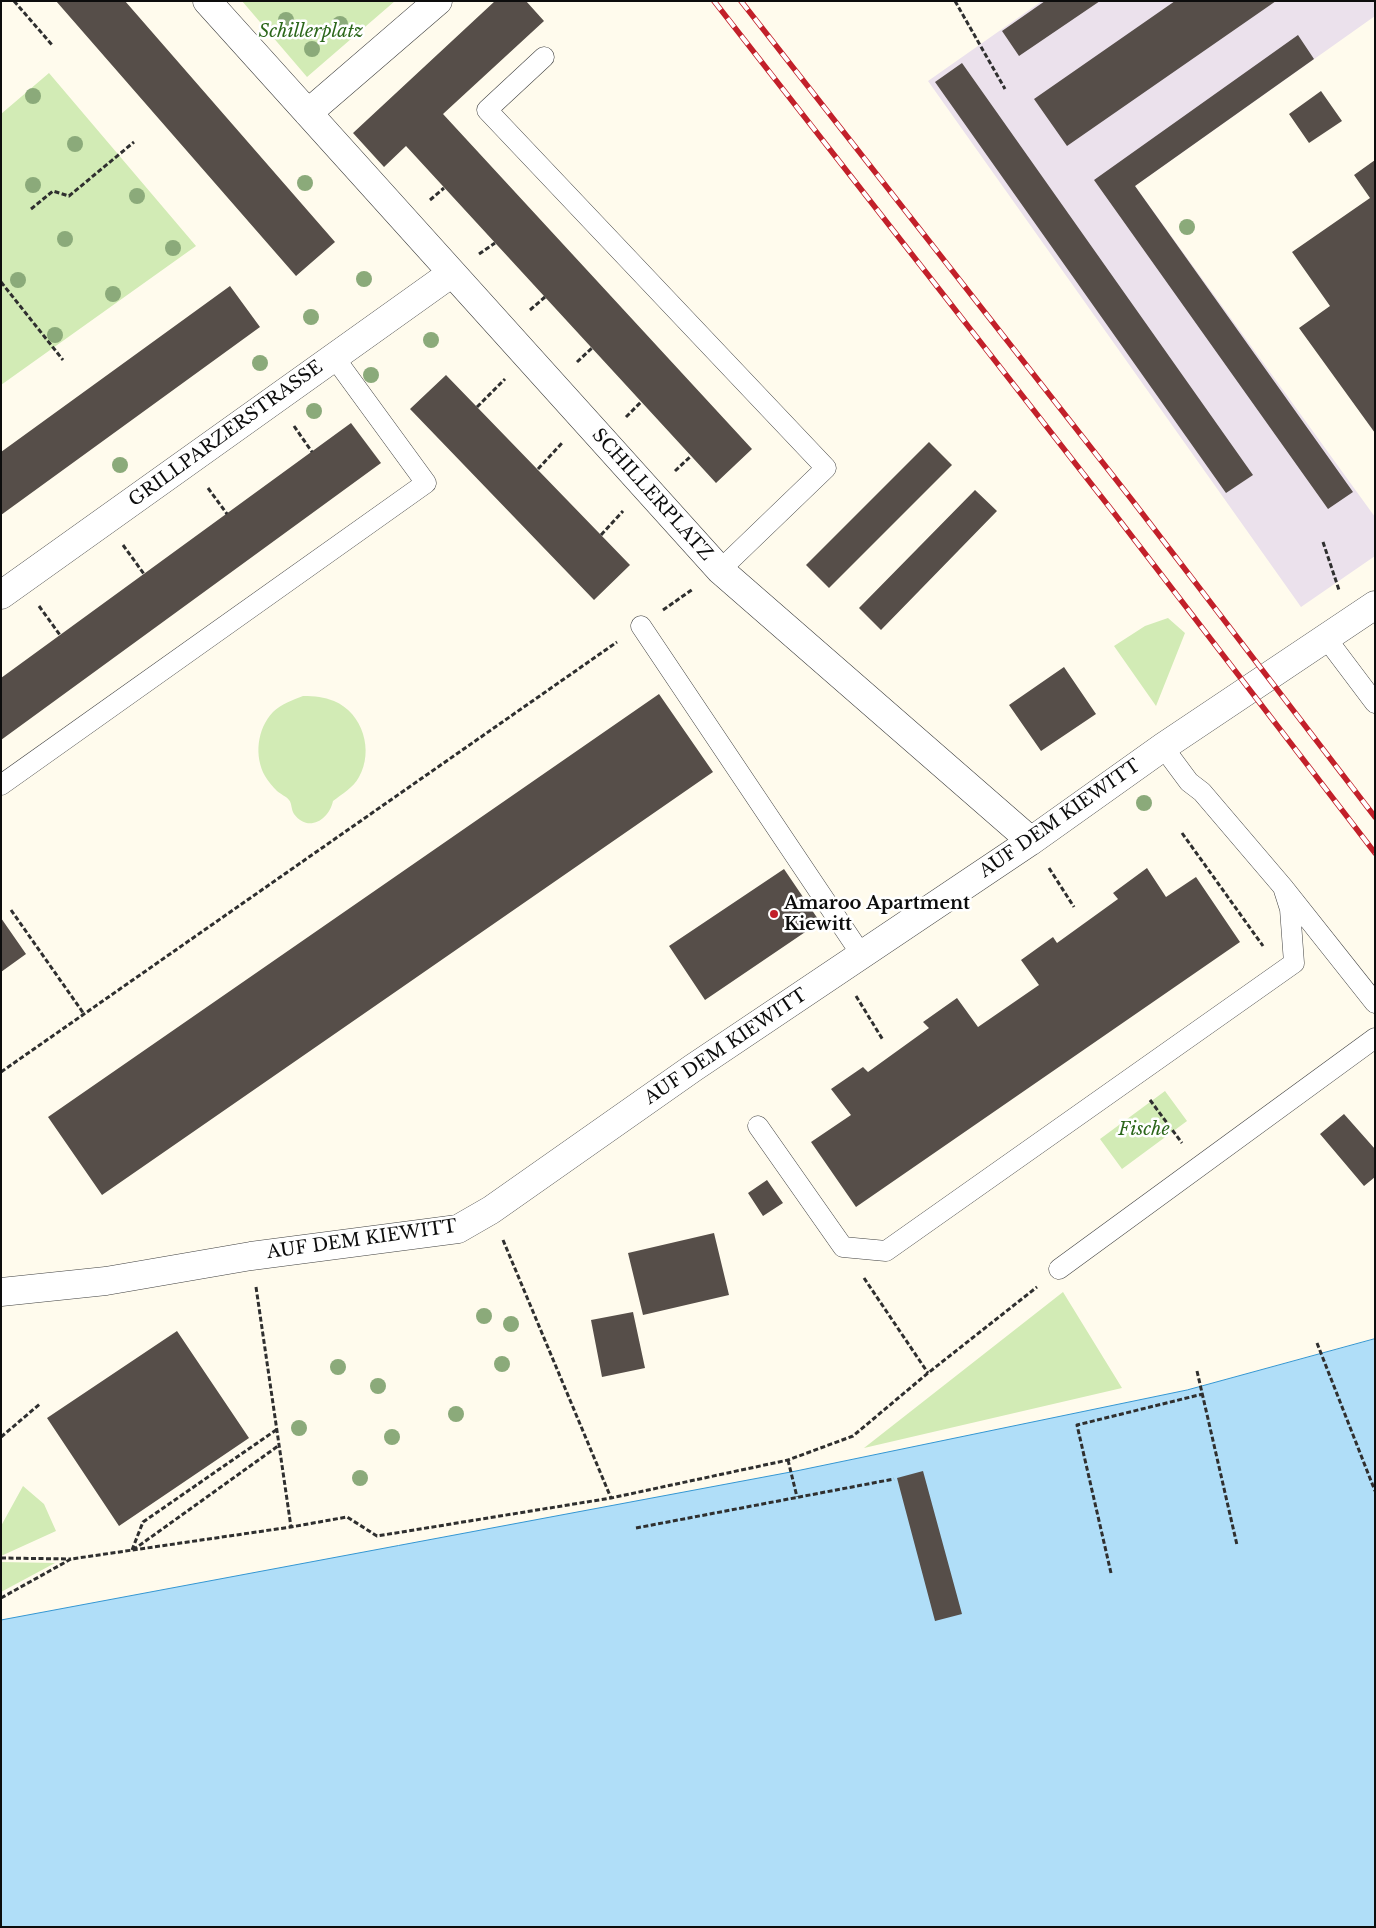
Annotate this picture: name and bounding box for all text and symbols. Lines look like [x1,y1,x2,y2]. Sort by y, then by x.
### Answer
park label: Schillerplatz [259,21,363,43]
street label: GRILLPARZERSTRASSE [125,356,327,512]
street label: SCHILLERPLATZ [587,425,717,565]
street label: AUF DEM KIEWITT [975,755,1145,883]
place label: Amaroo Apartment Kiewitt [784,893,970,936]
marker: Amaroo Apartment Kiewitt [768,908,780,920]
street label: AUF DEM KIEWITT [641,984,811,1110]
park label: Fische [1118,1119,1170,1141]
street label: AUF DEM KIEWITT [266,1216,458,1264]

